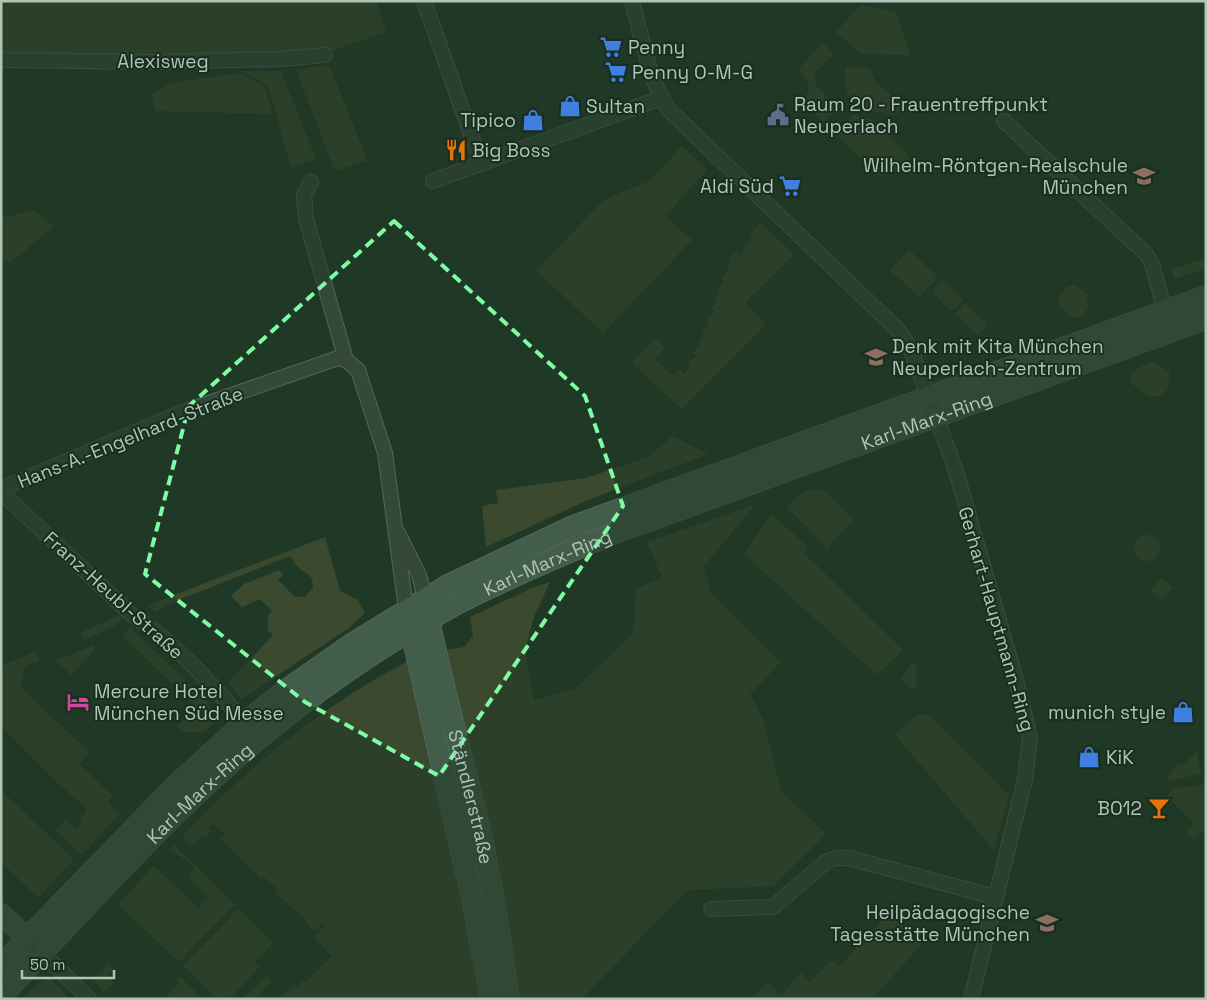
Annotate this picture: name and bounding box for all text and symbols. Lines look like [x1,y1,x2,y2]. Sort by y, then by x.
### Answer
supermarket icon: Penny [598,34,624,60]
place label: Penny [628,35,685,60]
street label: Alexisweg [117,49,209,74]
supermarket icon: Penny O-M-G [603,59,629,85]
place label: Penny O-M-G [632,60,753,85]
place label: Raum 20 - Frauentreffpunkt Neuperlach [794,92,1048,139]
shop icon: Sultan [557,93,583,119]
place label: Sultan [586,94,645,119]
public building icon: Raum 20 - Frauentreffpunkt Neuperlach [765,102,791,128]
shop icon: Tipico [520,107,546,133]
place label: Tipico [460,108,516,133]
restaurant icon: Big Boss [443,137,469,163]
place label: Big Boss [472,138,551,163]
place label: Wilhelm-Röntgen-Realschule München [863,153,1128,200]
school or university icon: Wilhelm-Röntgen-Realschule München [1131,163,1157,189]
supermarket icon: Aldi Süd [777,173,803,199]
place label: Aldi Süd [700,174,774,199]
place label: Denk mit Kita München Neuperlach-Zentrum [892,334,1104,381]
school or university icon: Denk mit Kita München Neuperlach-Zentrum [863,344,889,370]
street label: Hans-A.-Engelhard-Straße [14,381,247,494]
street label: Karl-Marx-Ring [858,386,995,456]
street label: Gerhart-Hauptmann-Ring [952,504,1041,734]
street label: Karl-Marx-Ring [479,524,615,602]
street label: Franz-Heubl-Straße [38,526,189,665]
place label: Mercure Hotel München Süd Messe [94,679,284,726]
hotel icon: Mercure Hotel München Süd Messe [65,689,91,715]
shop icon: munich style [1170,699,1196,725]
place label: munich style [1048,700,1166,725]
street label: Ständlerstraße [442,727,499,866]
street label: Karl-Marx-Ring [141,737,258,849]
shop icon: KiK [1076,744,1102,770]
place label: KiK [1106,745,1134,770]
bar icon: BO12 [1146,795,1172,821]
place label: BO12 [1097,796,1142,821]
place label: Heilpädagogische Tagesstätte München [830,900,1030,947]
school or university icon: Heilpädagogische Tagesstätte München [1034,910,1060,936]
scale bar [22,948,115,980]
text: 50 m [30,955,65,974]

